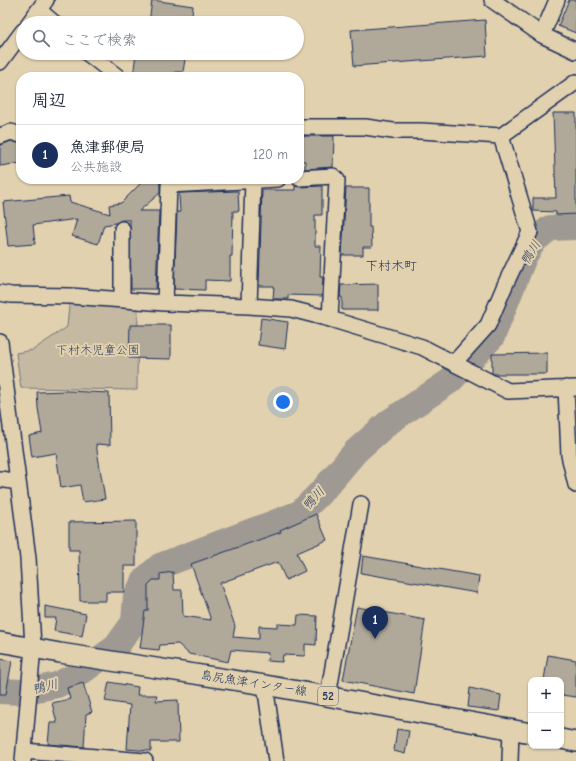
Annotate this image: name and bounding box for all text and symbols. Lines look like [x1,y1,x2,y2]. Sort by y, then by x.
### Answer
search box [16,16,304,60]
icon: search [30,27,52,49]
text: ここで検索 [62,31,137,49]
text: 周辺 [32,91,66,110]
text: 魚津郵便局 [70,138,145,156]
text: 1 [42,147,48,162]
text: 120 m [253,147,288,162]
text: 公共施設 [70,159,122,174]
water label: 鴨川 [517,237,544,267]
district label: 下村木町 [365,258,417,273]
park label: 下村木児童公園 [56,343,140,357]
your location [273,392,293,412]
water label: 鴨川 [299,484,328,513]
pin: 1 [362,606,388,639]
street label: 島尻魚津インター線 [200,668,308,698]
water label: 鴨川 [31,676,60,697]
map controls [528,677,564,749]
button: + [528,677,564,713]
road number: 52 [318,687,338,705]
button: − [528,713,564,749]

